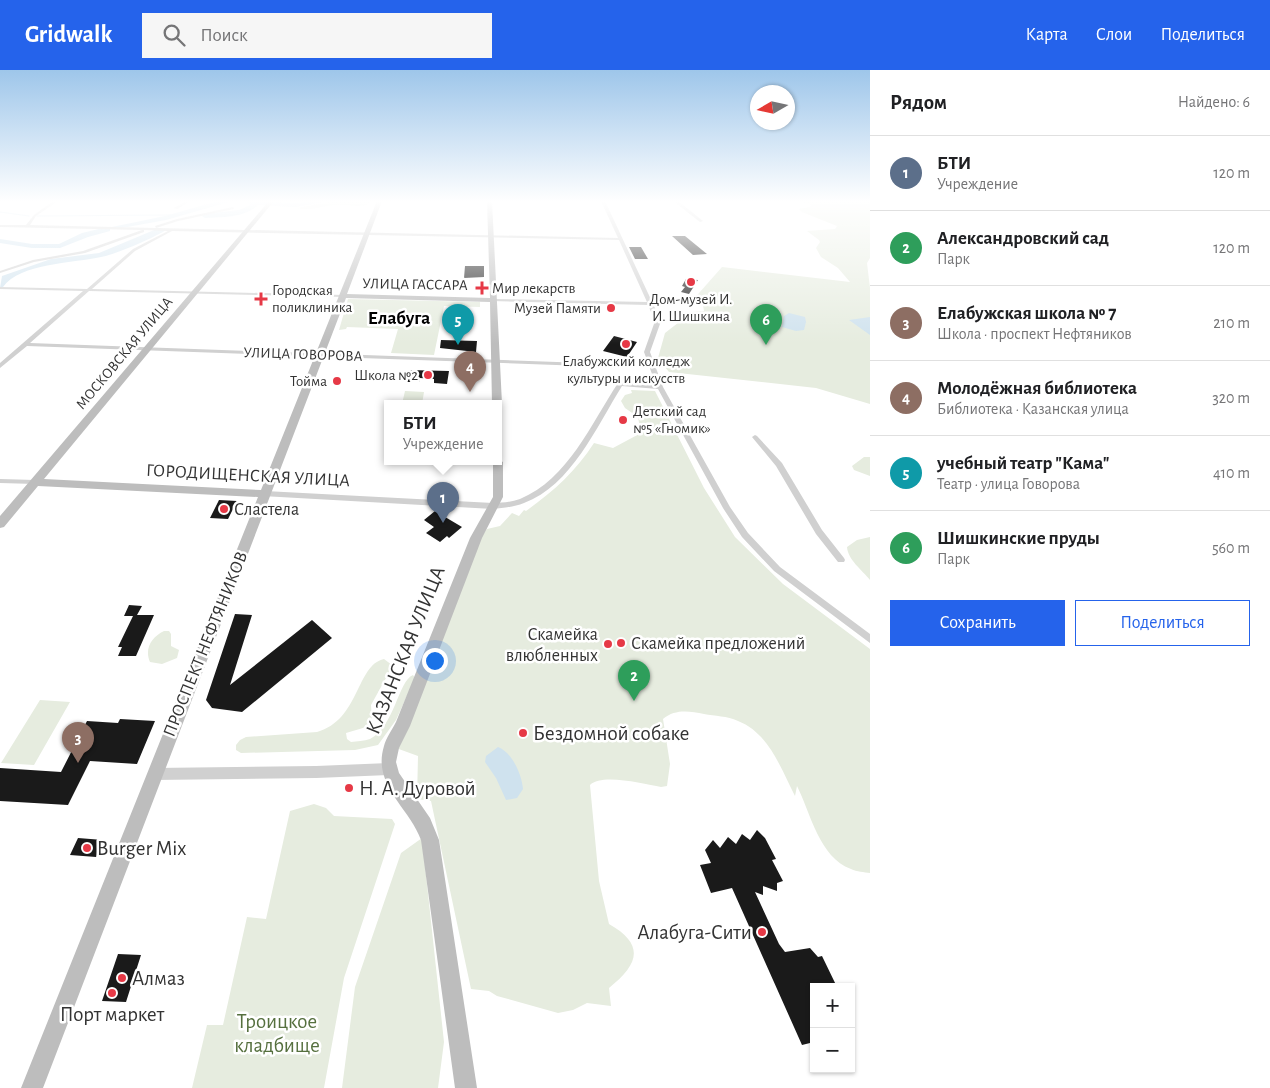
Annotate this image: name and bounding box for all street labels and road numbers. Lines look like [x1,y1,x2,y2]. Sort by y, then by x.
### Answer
street label: УЛИЦА ГАССАРА [362,276,468,293]
street label: МОСКОВСКАЯ УЛИЦА [73,294,176,412]
street label: УЛИЦА ГОВОРОВА [243,345,363,364]
street label: ГОРОДИЩЕНСКАЯ УЛИЦА [146,462,351,490]
street label: ПРОСПЕКТ НЕФТЯНИКОВ [160,549,251,740]
street label: КАЗАНСКАЯ УЛИЦА [362,563,449,737]

